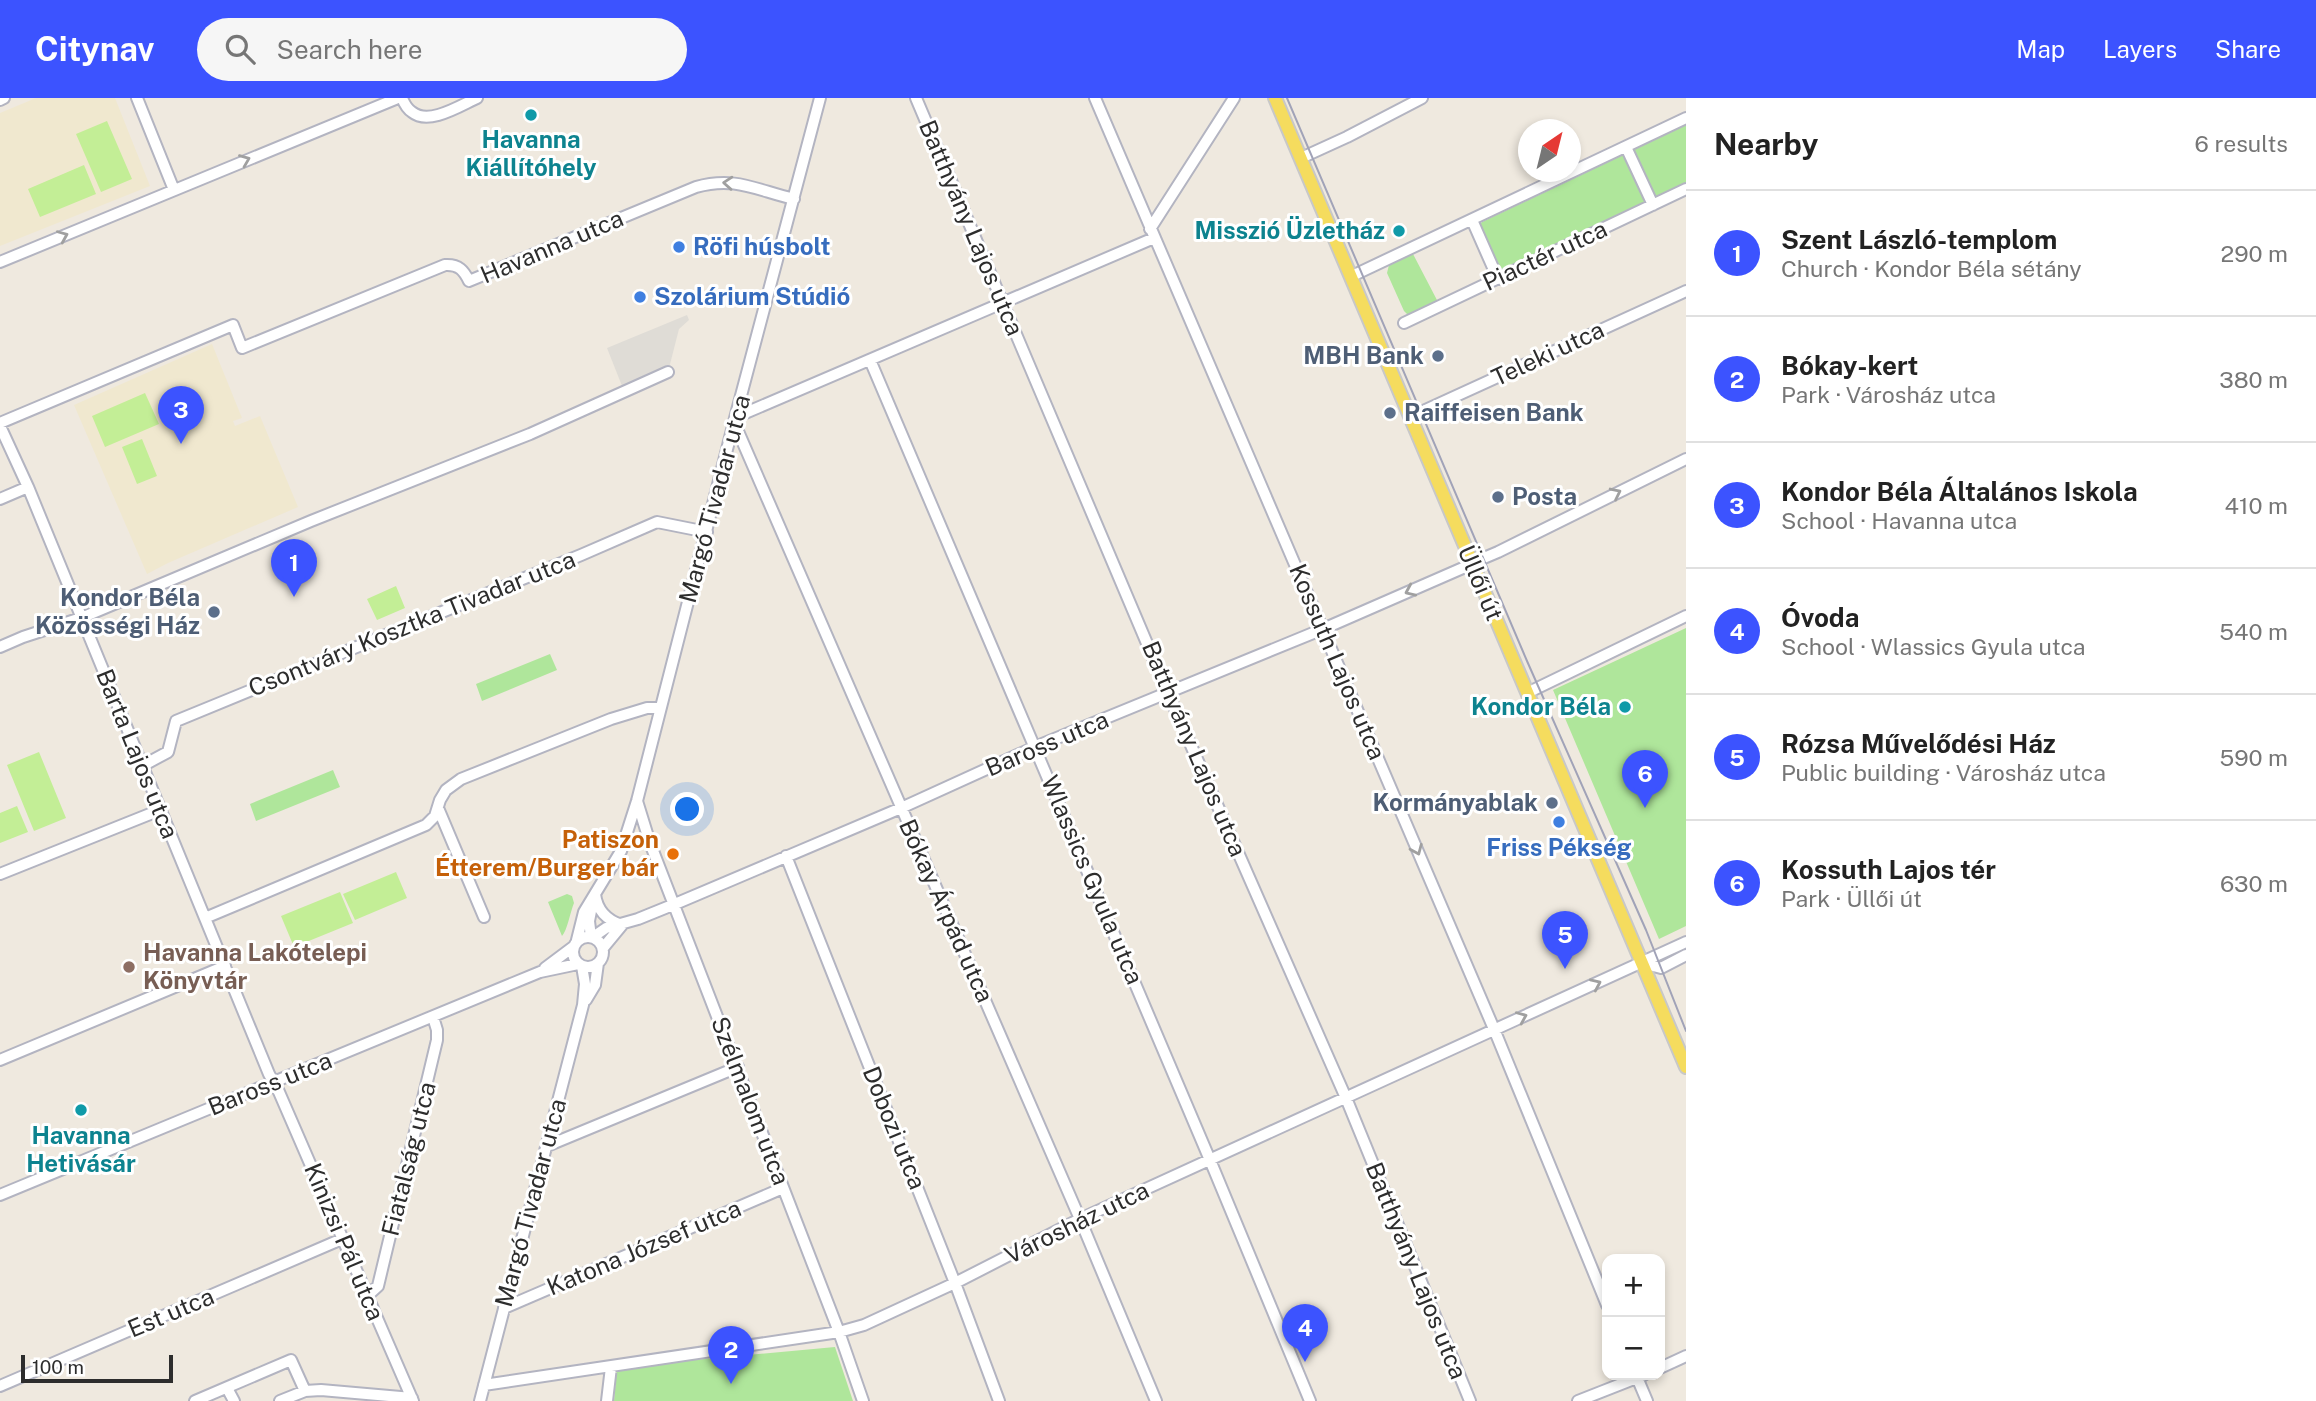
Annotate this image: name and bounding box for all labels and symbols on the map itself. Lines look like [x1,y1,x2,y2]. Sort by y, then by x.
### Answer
marker: Havanna Kiállítóhely [523,107,539,123]
street label: Batthyány Lajos utca [914,116,1030,339]
north arrow [1518,119,1581,182]
place label: Havanna Kiállítóhely [465,125,597,181]
one-way arrow [238,155,250,169]
one-way arrow [722,176,733,191]
street label: Havanna utca [476,203,627,289]
street label: Piactér utca [1478,214,1611,296]
place label: Misszió Üzletház [1195,216,1385,244]
marker: Misszió Üzletház [1391,223,1407,239]
one-way arrow [56,230,68,244]
place label: Röfi húsbolt [693,232,831,260]
marker: Röfi húsbolt [671,239,687,255]
place label: Szolárium Stúdió [654,282,850,310]
marker: Szolárium Stúdió [632,289,648,305]
street label: Teleki utca [1487,315,1608,391]
place label: MBH Bank [1303,341,1424,369]
marker: MBH Bank [1430,348,1446,364]
pin: 3 [158,386,204,444]
street label: Margó Tivadar utca [673,392,755,606]
place label: Raiffeisen Bank [1404,398,1584,426]
marker: Raiffeisen Bank [1382,405,1398,421]
place label: Posta [1512,482,1577,510]
one-way arrow [1609,488,1621,502]
marker: Posta [1490,489,1506,505]
pin: 1 [271,539,317,597]
street label: Üllői út [1453,540,1510,624]
street label: Csontváry Kosztka Tivadar utca [244,545,579,702]
street label: Kossuth Lajos utca [1284,560,1392,764]
place label: Kondor Béla Közösségi Ház [35,583,200,639]
one-way arrow [1405,583,1417,597]
marker: Kondor Béla Közösségi Ház [206,604,222,620]
street label: Batthyány Lajos utca [1137,637,1253,860]
street label: Barta Lajos utca [91,665,185,842]
place label: Kondor Béla [1471,692,1611,720]
marker: Kondor Béla [1617,699,1633,715]
street label: Baross utca [981,705,1112,782]
pin: 6 [1622,750,1668,808]
street label: Wlassics Gyula utca [1036,771,1150,988]
place label: Kormányablak [1373,788,1538,816]
your location [670,792,704,826]
marker: Kormányablak [1544,795,1560,811]
marker: Friss Pékség [1551,814,1567,830]
street label: Bókay Árpád utca [894,815,1000,1006]
place label: Patiszon Étterem/Burger bár [435,825,659,881]
place label: Friss Pékség [1486,833,1632,861]
one-way arrow [1409,842,1423,855]
marker: Patiszon Étterem/Burger bár [665,846,681,862]
pin: 5 [1542,911,1588,969]
place label: Havanna Lakótelepi Könyvtár [143,938,367,994]
marker: Havanna Lakótelepi Könyvtár [121,959,137,975]
one-way arrow [1589,978,1601,992]
one-way arrow [1515,1011,1527,1025]
street label: Szélmalom utca [706,1013,796,1189]
street label: Baross utca [204,1046,336,1121]
street label: Dobozi utca [858,1062,932,1193]
street label: Fiatalság utca [375,1079,441,1239]
street label: Margó Tivadar utca [489,1096,571,1310]
marker: Havanna Hetivásár [73,1102,89,1118]
place label: Havanna Hetivásár [26,1121,136,1177]
street label: Batthyány Lajos utca [1361,1158,1473,1383]
street label: Kinizsi Pál utca [299,1159,391,1325]
street label: Városház utca [1000,1175,1153,1269]
street label: Katona József utca [542,1193,745,1301]
street label: Est utca [123,1281,218,1343]
pin: 4 [1282,1304,1328,1362]
pin: 2 [708,1326,754,1384]
scale bar [21,1352,173,1384]

